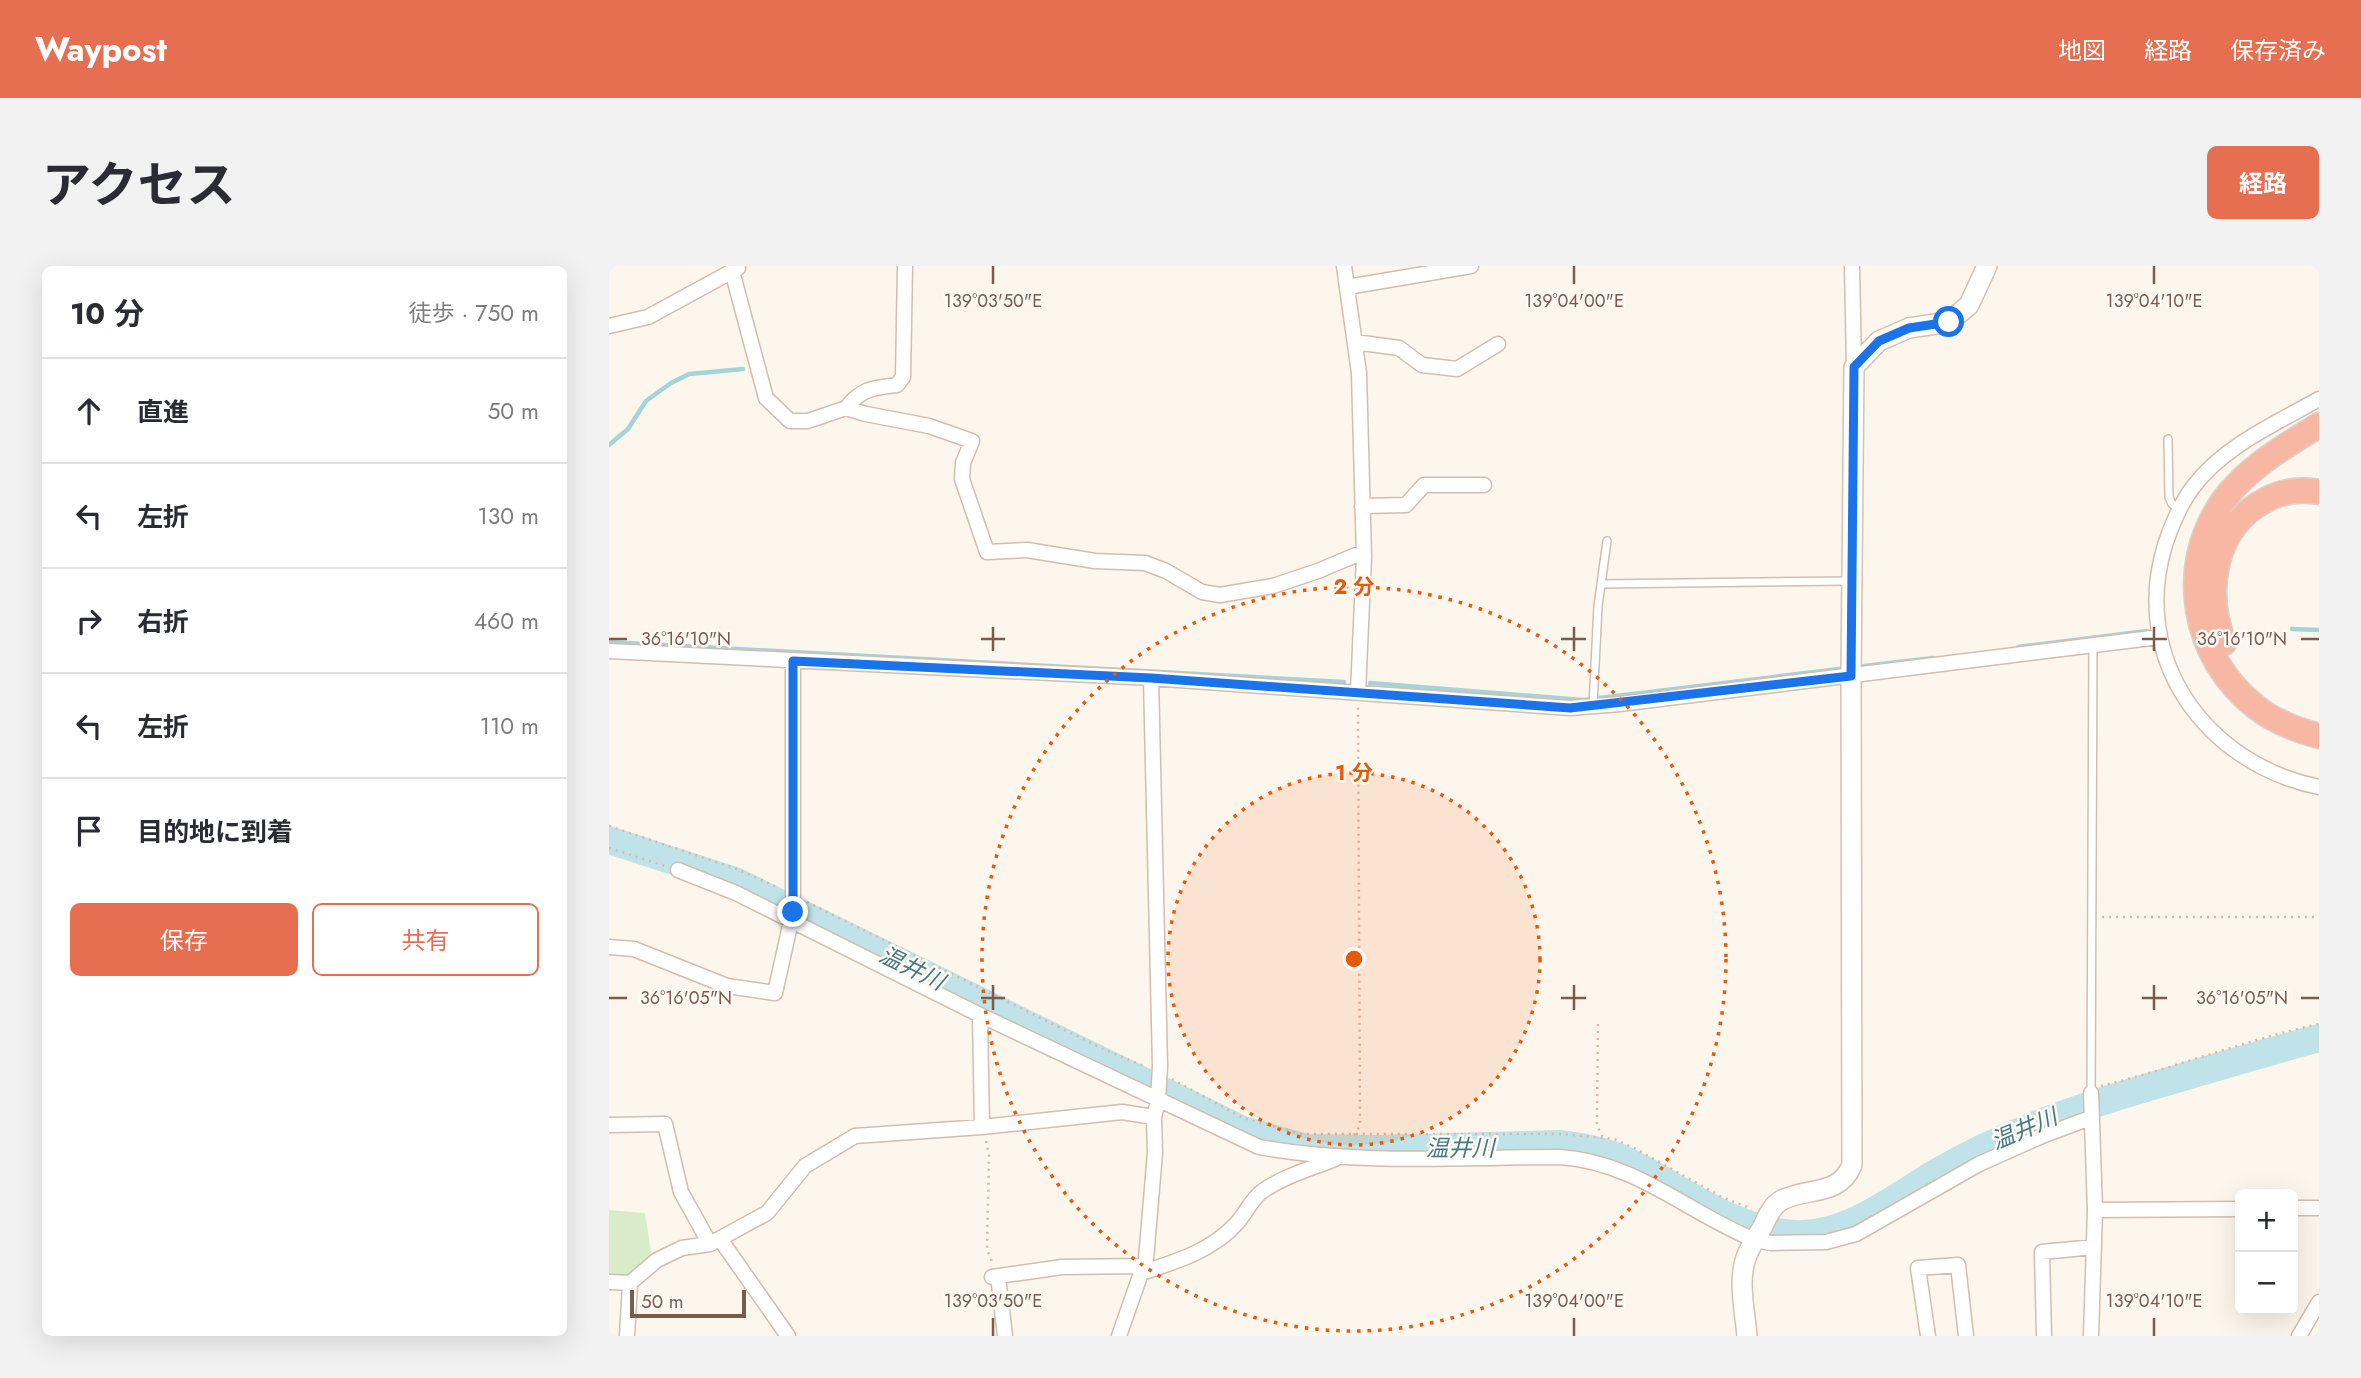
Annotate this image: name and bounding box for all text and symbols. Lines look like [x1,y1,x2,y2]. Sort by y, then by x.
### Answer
text: Waypost [35,26,167,73]
text: 地図 [2058,33,2106,68]
text: 経路 [2144,33,2192,68]
text: 保存済み [2230,33,2326,68]
button: 経路 [2207,146,2319,219]
text: アクセス [42,150,236,220]
text: 139°03'50"E [944,288,1042,314]
text: 139°04'00"E [1524,288,1624,314]
text: 139°04'10"E [2106,288,2202,314]
text: 10 分 [70,292,144,335]
text: 徒歩 · 750 m [409,296,539,330]
route start [1933,306,1964,337]
icon: ahead [70,392,108,430]
text: 直進 [137,393,189,431]
text: 50 m [487,394,539,428]
icon: left [70,497,108,535]
text: 左折 [137,498,189,536]
text: 130 m [477,499,539,533]
text: 2 分 [1333,572,1375,602]
icon: right [70,602,108,640]
text: 右折 [137,603,189,641]
text: 460 m [474,604,539,638]
text: 36°16'10"N [641,626,731,652]
text: 36°16'10"N [2197,626,2287,652]
icon: left [70,707,108,745]
text: 左折 [137,708,189,746]
text: 110 m [480,709,539,743]
text: 1 分 [1335,758,1373,788]
icon: arrive [70,812,108,850]
text: 目的地に到着 [137,813,293,851]
route end [777,896,808,927]
button: 保存 [70,903,298,976]
button: 共有 [312,903,539,976]
water label: 温井川 [874,938,953,1000]
centre of rings [1342,947,1366,971]
text: 36°16'05"N [640,985,732,1011]
text: 36°16'05"N [2196,985,2288,1011]
water label: 温井川 [1986,1099,2065,1158]
water label: 温井川 [1426,1131,1498,1165]
map controls [2235,1189,2298,1315]
button: + [2235,1189,2298,1252]
button: − [2235,1252,2298,1315]
scale bar [630,1287,745,1319]
text: 50 m [641,1288,684,1315]
text: 139°03'50"E [944,1288,1042,1314]
text: 139°04'00"E [1524,1288,1624,1314]
text: 139°04'10"E [2106,1288,2202,1314]

